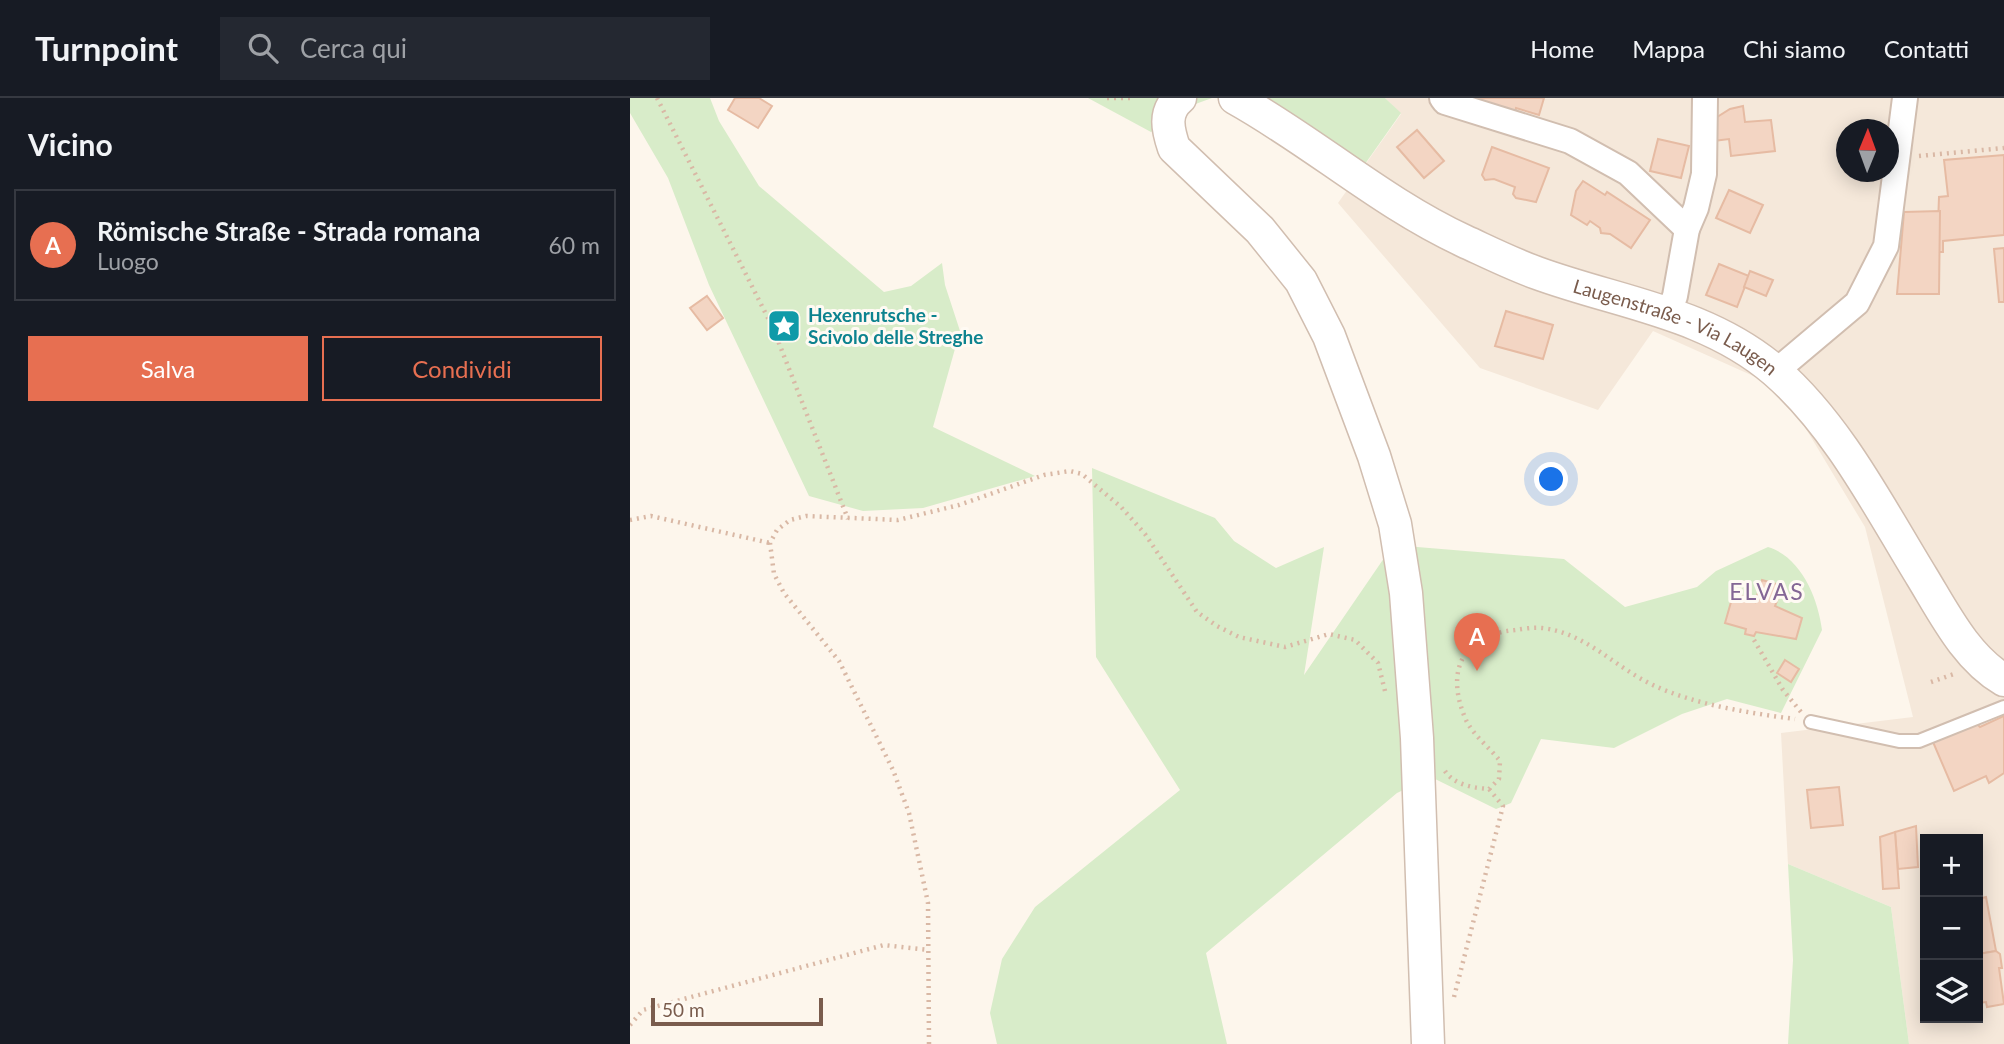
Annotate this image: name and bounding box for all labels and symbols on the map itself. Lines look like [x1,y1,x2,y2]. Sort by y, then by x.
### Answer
north arrow [1836,119,1899,182]
street label: Laugenstraße - Via Laugen [1571,274,1783,379]
place label: Hexenrutsche - Scivolo delle Streghe [808,303,983,348]
place icon: Hexenrutsche - Scivolo delle Streghe [765,307,803,345]
your location [1534,462,1568,496]
district label: ELVAS [1729,577,1805,605]
pin: A [1454,613,1500,671]
scale bar [651,995,822,1027]

